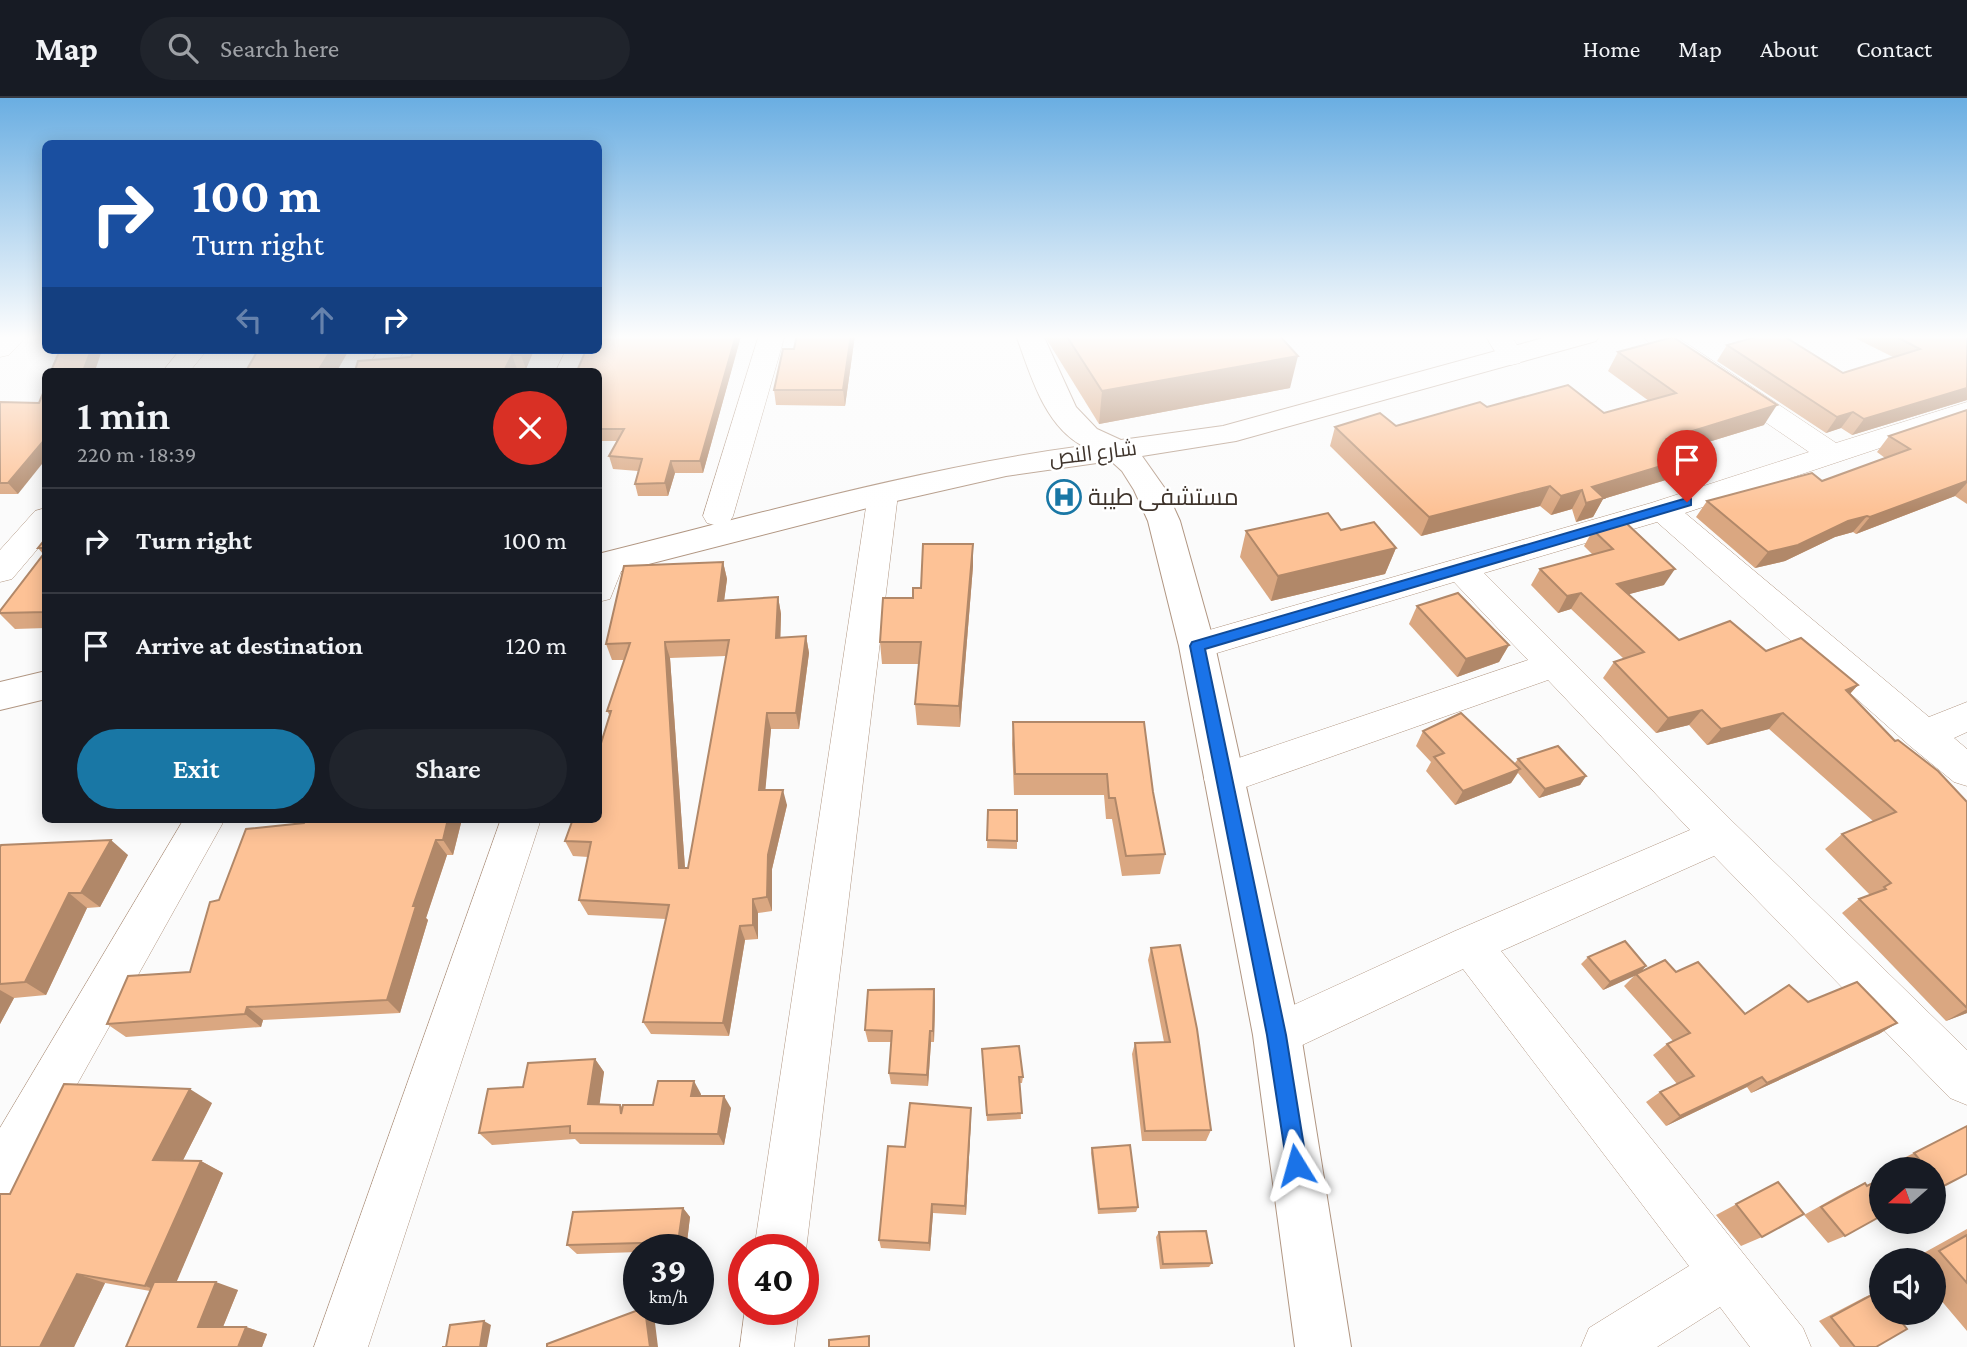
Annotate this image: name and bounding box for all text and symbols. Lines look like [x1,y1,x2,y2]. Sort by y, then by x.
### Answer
search box [140,17,630,80]
icon: search [164,29,202,67]
text: Map [35,30,98,67]
text: Search here [220,34,339,63]
text: Home [1583,35,1640,62]
text: Map [1678,35,1722,62]
text: About [1760,35,1818,62]
text: Contact [1856,35,1932,62]
icon: right [77,168,168,259]
text: 100 m [192,168,321,223]
text: Turn right [192,226,324,262]
icon: left [230,301,268,339]
icon: ahead [303,301,341,339]
icon: right [376,301,414,339]
text: 1 min [77,391,170,438]
button: close [493,391,567,465]
pin [1657,430,1717,502]
street label: شارع النص [1048,436,1138,472]
text: 220 m · 18:39 [77,441,197,467]
icon: arrive [1668,441,1706,479]
hospital icon: مستشفى طيبة [1045,478,1083,516]
place label: مستشفى طيبة [1088,483,1239,511]
icon: right [77,522,115,560]
text: Turn right [136,526,252,555]
text: 100 m [503,526,567,555]
icon: arrive [77,627,115,665]
text: Arrive at destination [136,631,363,660]
text: 120 m [506,631,567,660]
button: Exit [77,729,315,809]
button: Share [329,729,567,809]
position arrow [1259,1128,1333,1202]
north arrow [1869,1157,1946,1234]
map controls [1869,1157,1946,1325]
speed limit sign: 40 [728,1234,819,1325]
button: sound [1869,1248,1946,1325]
text: 39 [650,1251,687,1290]
text: km/h [649,1287,688,1307]

